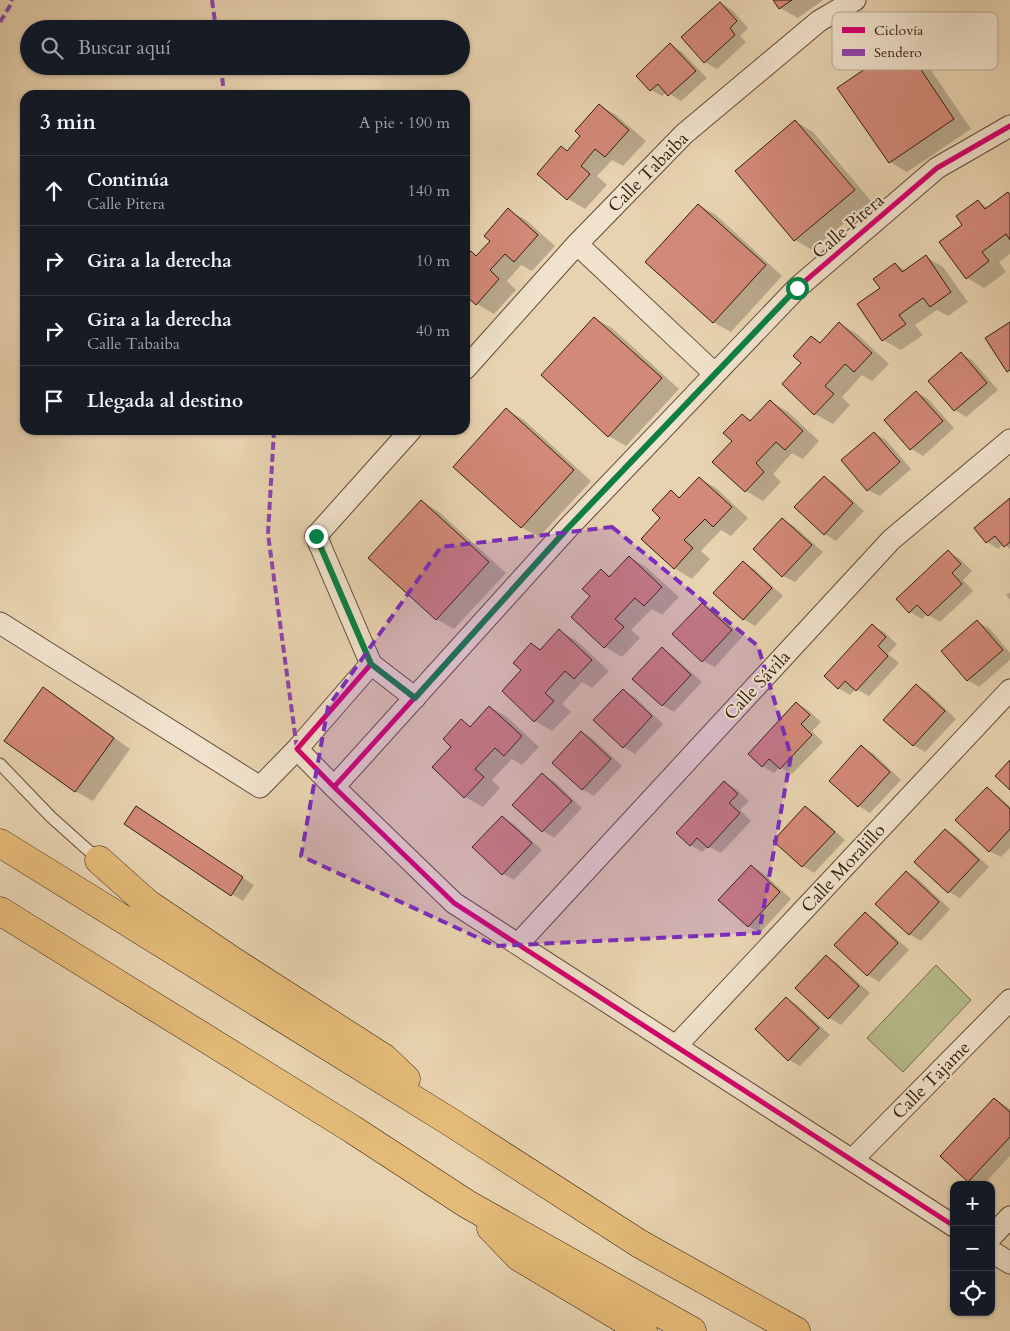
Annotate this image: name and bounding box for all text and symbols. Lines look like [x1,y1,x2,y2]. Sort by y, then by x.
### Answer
legend [832,12,998,70]
search box [20,20,470,75]
text: Ciclovía [874,21,923,40]
icon: search [38,34,66,62]
text: Buscar aquí [78,35,171,61]
text: Sendero [874,43,922,62]
text: 3 min [40,108,96,137]
text: A pie · 190 m [359,112,450,134]
street label: Calle Tabaiba [603,126,694,218]
text: Continúa [87,167,169,193]
icon: ahead [40,177,68,205]
text: 140 m [408,180,450,202]
street label: Calle Pitera [807,188,890,265]
text: Calle Pitera [87,193,165,215]
icon: right [40,247,68,275]
text: Gira a la derecha [87,248,232,274]
text: 10 m [416,250,450,272]
route start [786,277,809,300]
text: Gira a la derecha [87,307,232,333]
icon: right [40,317,68,345]
text: 40 m [416,320,450,342]
text: Calle Tabaiba [87,333,180,355]
icon: arrive [40,387,68,415]
text: Llegada al destino [87,388,243,414]
route end [305,525,328,548]
street label: Calle Sávila [719,645,796,726]
street label: Calle Moralillo [796,818,891,918]
street label: Calle Tajame [887,1036,976,1125]
map controls [950,1181,995,1316]
button: + [950,1181,995,1226]
button: − [950,1226,995,1271]
button: locate [950,1271,995,1316]

